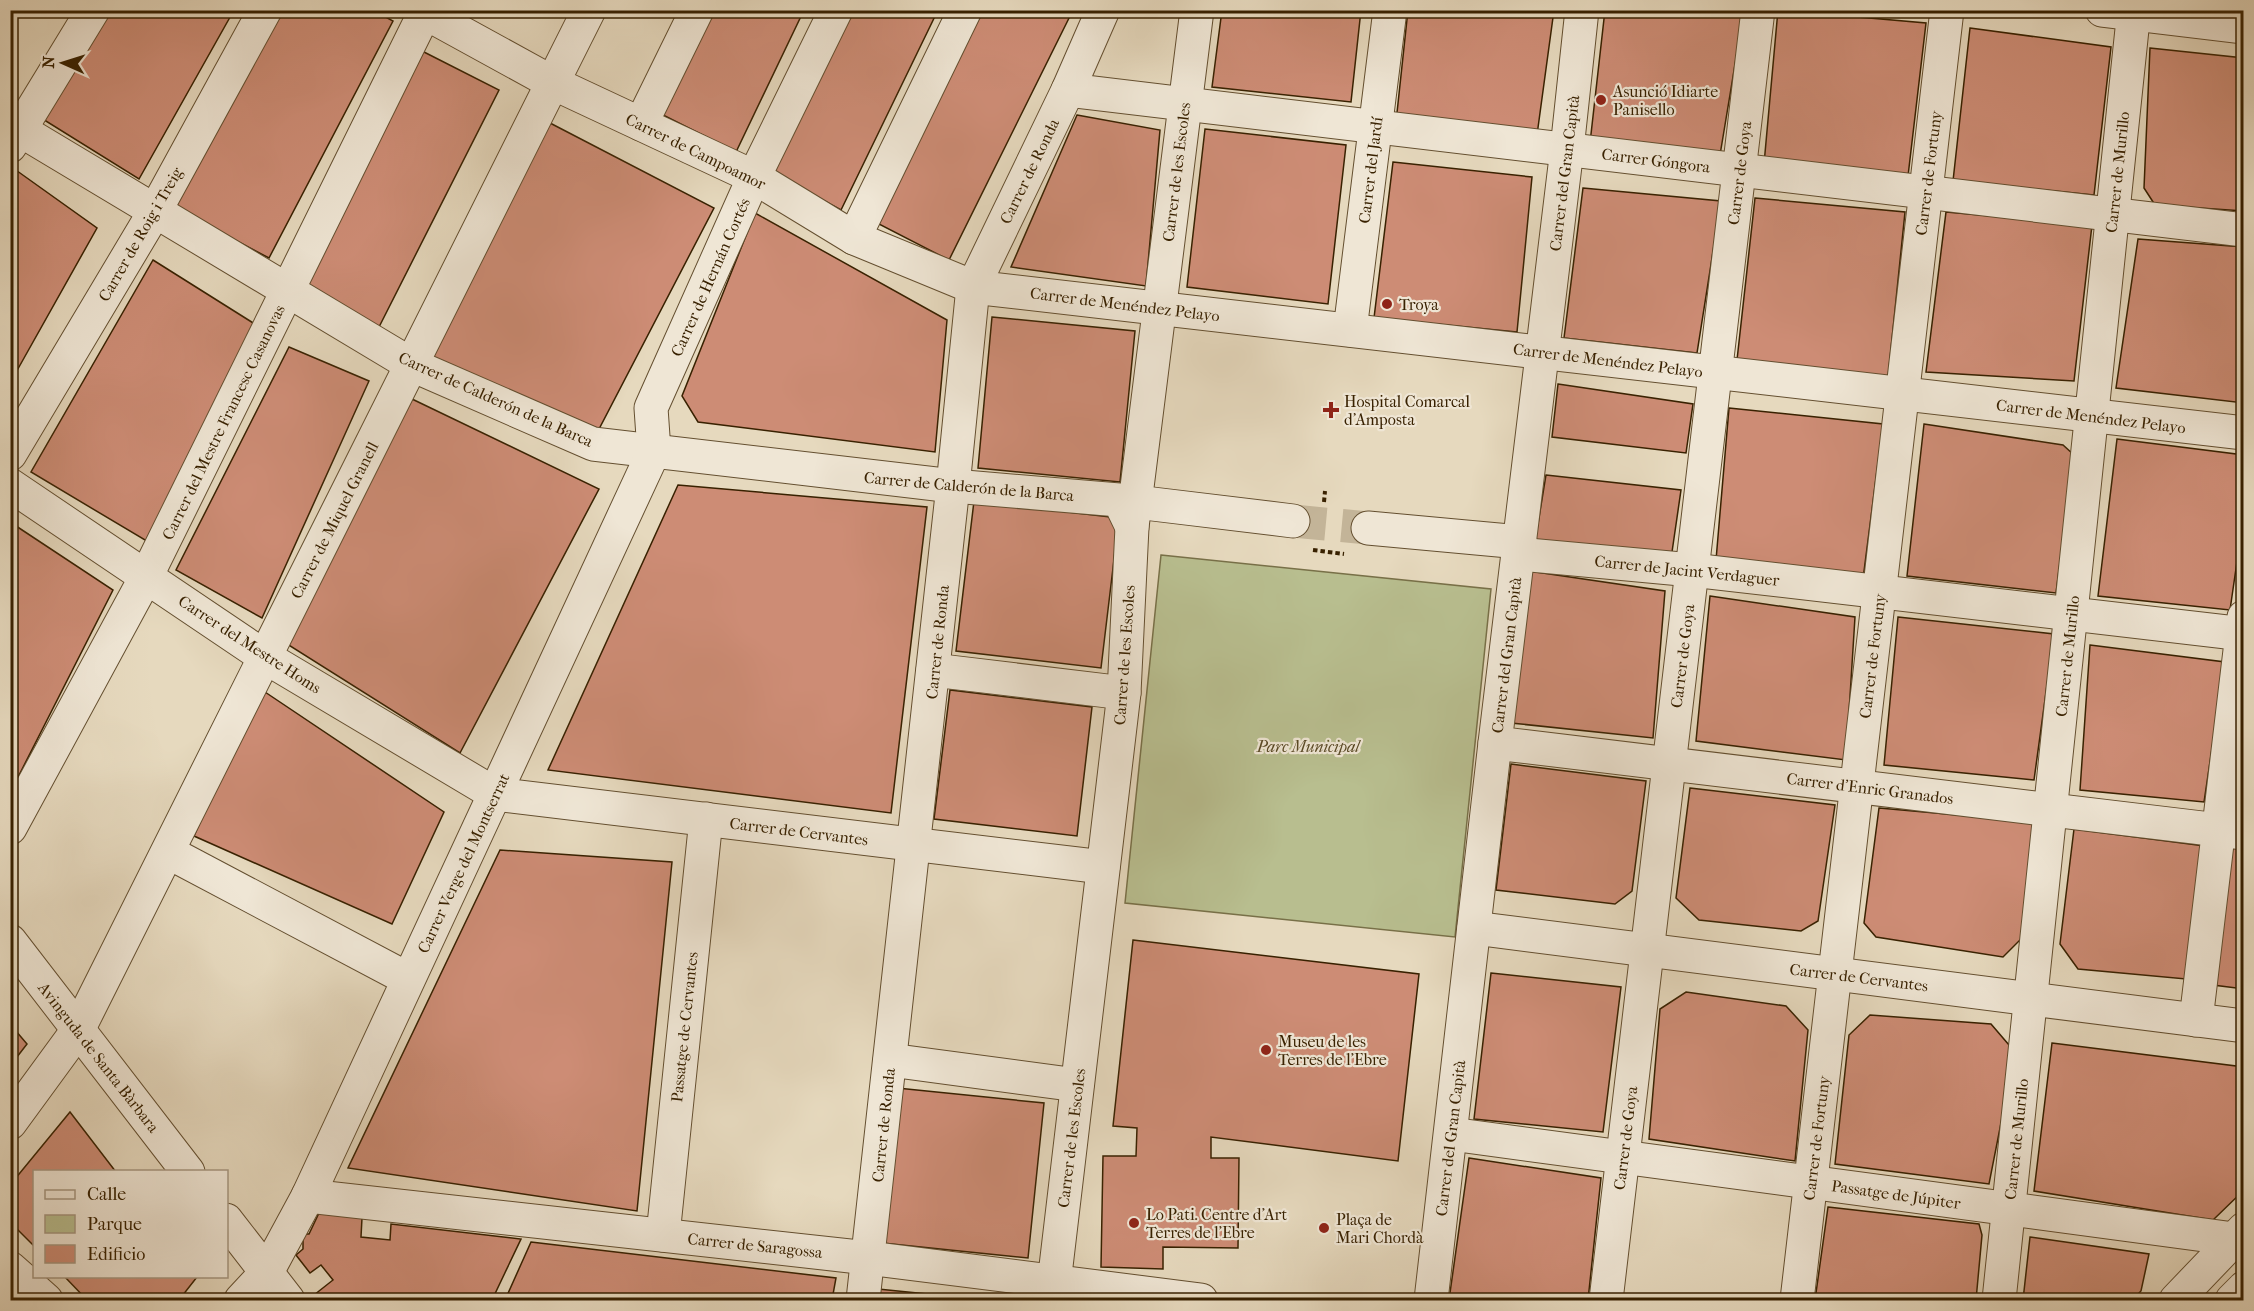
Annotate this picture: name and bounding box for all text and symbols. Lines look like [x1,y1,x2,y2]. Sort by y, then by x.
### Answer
north arrow [33,33,93,93]
text: N [39,55,58,69]
place label: Asunció Idiarte Panisello [1612,82,1718,119]
street label: Carrer del Gran Capità [1545,93,1584,252]
marker: Asunció Idiarte Panisello [1594,93,1608,107]
street label: Carrer de les Escoles [1159,101,1194,243]
street label: Carrer de Campoamor [623,109,769,194]
street label: Carrer de Fortuny [1911,109,1946,236]
street label: Carrer de Murillo [2102,110,2133,234]
street label: Carrer de Ronda [996,115,1063,227]
street label: Carrer del Jardí [1355,115,1387,225]
street label: Carrer de Goya [1724,119,1755,226]
street label: Carrer Góngora [1601,144,1712,177]
street label: Carrer de Roig i Treig [94,163,187,305]
street label: Carrer de Hernán Cortés [667,195,754,359]
street label: Carrer de Menéndez Pelayo [1029,283,1221,326]
place label: Troya [1399,295,1439,314]
marker: Troya [1380,297,1394,311]
street label: Carrer del Mestre Francesc Casanovas [158,301,289,543]
street label: Carrer de Menéndez Pelayo [1512,339,1704,382]
street label: Carrer de Calderón de la Barca [396,348,596,451]
place label: Hospital Comarcal d'Amposta [1344,392,1470,429]
street label: Carrer de Menéndez Pelayo [1995,395,2187,438]
marker: Hospital Comarcal d'Amposta [1322,401,1340,419]
street label: Carrer de Miquel Granell [287,438,383,602]
street label: Carrer de Calderón de la Barca [863,468,1075,505]
street label: Carrer de Jacint Verdaguer [1594,551,1780,590]
street label: Carrer del Gran Capità [1487,575,1526,734]
street label: Carrer de Ronda [922,583,953,700]
street label: Carrer de les Escoles [1110,584,1139,726]
street label: Carrer del Mestre Homs [175,591,325,698]
street label: Carrer de Fortuny [1855,592,1890,719]
street label: Carrer de Murillo [2052,594,2083,718]
street label: Carrer de Goya [1667,602,1698,709]
park label: Parc Municipal [1256,737,1361,756]
street label: Carrer d'Enric Granados [1785,769,1955,808]
street label: Carrer Verge del Montserrat [413,770,514,956]
street label: Carrer de Cervantes [729,814,869,849]
street label: Passatge de Cervantes [667,951,702,1103]
street label: Carrer de Cervantes [1789,960,1929,995]
street label: Avinguda de Santa Bàrbara [33,978,164,1137]
place label: Museu de les Terres de l'Ebre [1278,1032,1387,1069]
marker: Museu de les Terres de l'Ebre [1259,1043,1273,1057]
street label: Carrer del Gran Capità [1431,1058,1470,1217]
street label: Carrer de Ronda [868,1066,899,1183]
street label: Carrer de les Escoles [1054,1067,1089,1209]
street label: Carrer de Fortuny [1799,1074,1834,1201]
street label: Carrer de Murillo [2001,1077,2032,1201]
street label: Carrer de Goya [1610,1084,1641,1191]
legend [33,1170,228,1278]
street label: Passatge de Júpiter [1830,1176,1962,1213]
text: Calle [87,1184,126,1205]
place label: Lo Pati. Centre d'Art Terres de l'Ebre [1146,1205,1287,1242]
place label: Plaça de Mari Chordà [1336,1210,1424,1247]
text: Parque [87,1214,142,1235]
marker: Lo Pati. Centre d'Art Terres de l'Ebre [1127,1216,1141,1230]
marker: Plaça de Mari Chordà [1317,1221,1331,1235]
street label: Carrer de Saragossa [687,1229,824,1262]
text: Edificio [87,1244,145,1265]

